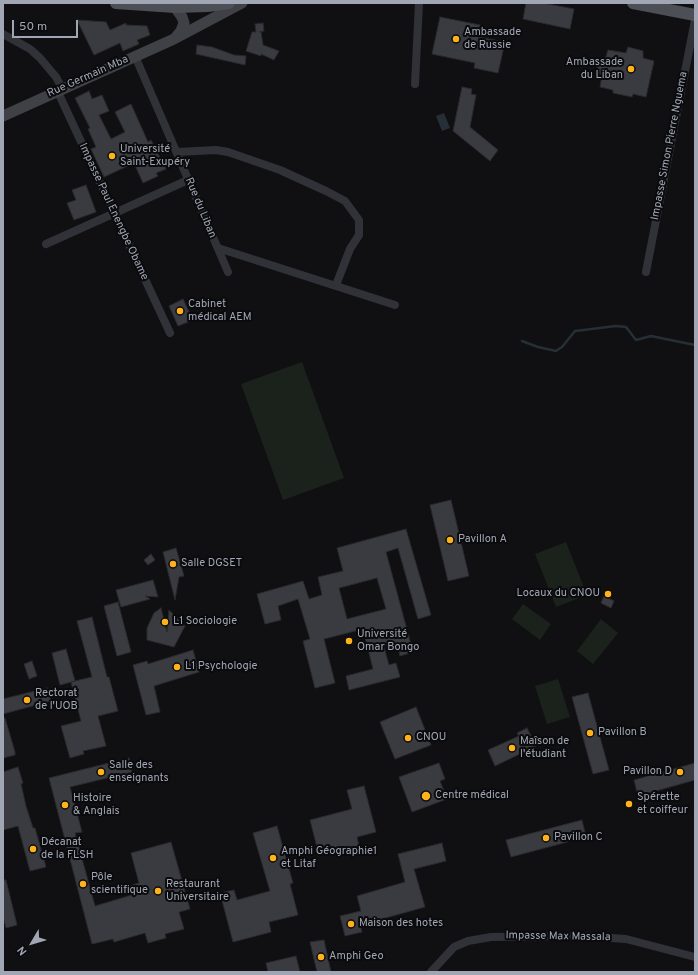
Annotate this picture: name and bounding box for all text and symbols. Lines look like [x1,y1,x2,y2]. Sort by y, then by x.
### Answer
scale bar [14,12,80,38]
text: 50 m [19,19,47,35]
place label: Ambassade de Russie [464,26,521,52]
marker: Ambassade de Russie [451,34,461,44]
street label: Rue Germain Mba [45,53,131,101]
place label: Ambassade du Liban [566,56,623,82]
marker: Ambassade du Liban [626,64,636,74]
street label: Impasse Simon Pierre Nguema [649,71,691,221]
street label: Impasse Paul Enengbe Obame [75,141,151,283]
place label: Université Saint-Exupéry [120,143,190,169]
marker: Université Saint-Exupéry [107,151,117,161]
street label: Rue du Liban [181,176,219,240]
place label: Cabinet médical AEM [188,298,252,324]
marker: Cabinet médical AEM [175,306,185,316]
place label: Pavillon A [458,533,507,547]
marker: Pavillon A [445,535,455,545]
place label: Salle DGSET [181,557,242,571]
marker: Salle DGSET [168,559,178,569]
place label: Locaux du CNOU [516,587,600,601]
marker: Locaux du CNOU [603,589,613,599]
place label: L1 Sociologie [173,615,237,629]
marker: L1 Sociologie [160,617,170,627]
place label: Université Omar Bongo [357,628,419,654]
marker: Université Omar Bongo [344,636,354,646]
place label: L1 Psychologie [185,660,258,674]
marker: L1 Psychologie [172,662,182,672]
place label: Rectorat de l'UOB [35,687,78,713]
marker: Rectorat de l'UOB [22,695,32,705]
place label: Pavillon B [598,726,647,740]
marker: Pavillon B [585,728,595,738]
place label: CNOU [416,731,446,745]
marker: CNOU [403,733,413,743]
place label: Maîson de l'étudiant [520,735,569,761]
marker: Maîson de l'étudiant [507,743,517,753]
place label: Salle des enseignants [109,759,169,785]
place label: Pavillon D [623,765,672,779]
marker: Salle des enseignants [96,767,106,777]
marker: Pavillon D [675,767,685,777]
place label: Centre médical [435,789,509,803]
marker: Centre médical [420,790,432,802]
place label: Spérette et coiffeur [637,791,688,817]
place label: Histoire & Anglais [73,792,120,818]
marker: Spérette et coiffeur [624,799,634,809]
marker: Histoire & Anglais [60,800,70,810]
place label: Pavillon C [554,831,603,845]
marker: Pavillon C [541,833,551,843]
place label: Décanat de la FLSH [41,836,93,862]
marker: Décanat de la FLSH [28,844,38,854]
place label: Amphi Géographie1 et Litaf [281,845,377,871]
marker: Amphi Géographie1 et Litaf [268,853,278,863]
place label: Pôle scientifique [91,871,148,897]
place label: Restaurant Universitaire [166,878,229,904]
marker: Pôle scientifique [78,879,88,889]
marker: Restaurant Universitaire [153,886,163,896]
place label: Maison des hotes [359,917,443,931]
marker: Maison des hotes [346,919,356,929]
north arrow [12,923,52,963]
street label: Impasse Max Massala [505,929,611,945]
text: N [15,943,30,958]
place label: Amphi Geo [329,950,384,964]
marker: Amphi Geo [316,952,326,962]

